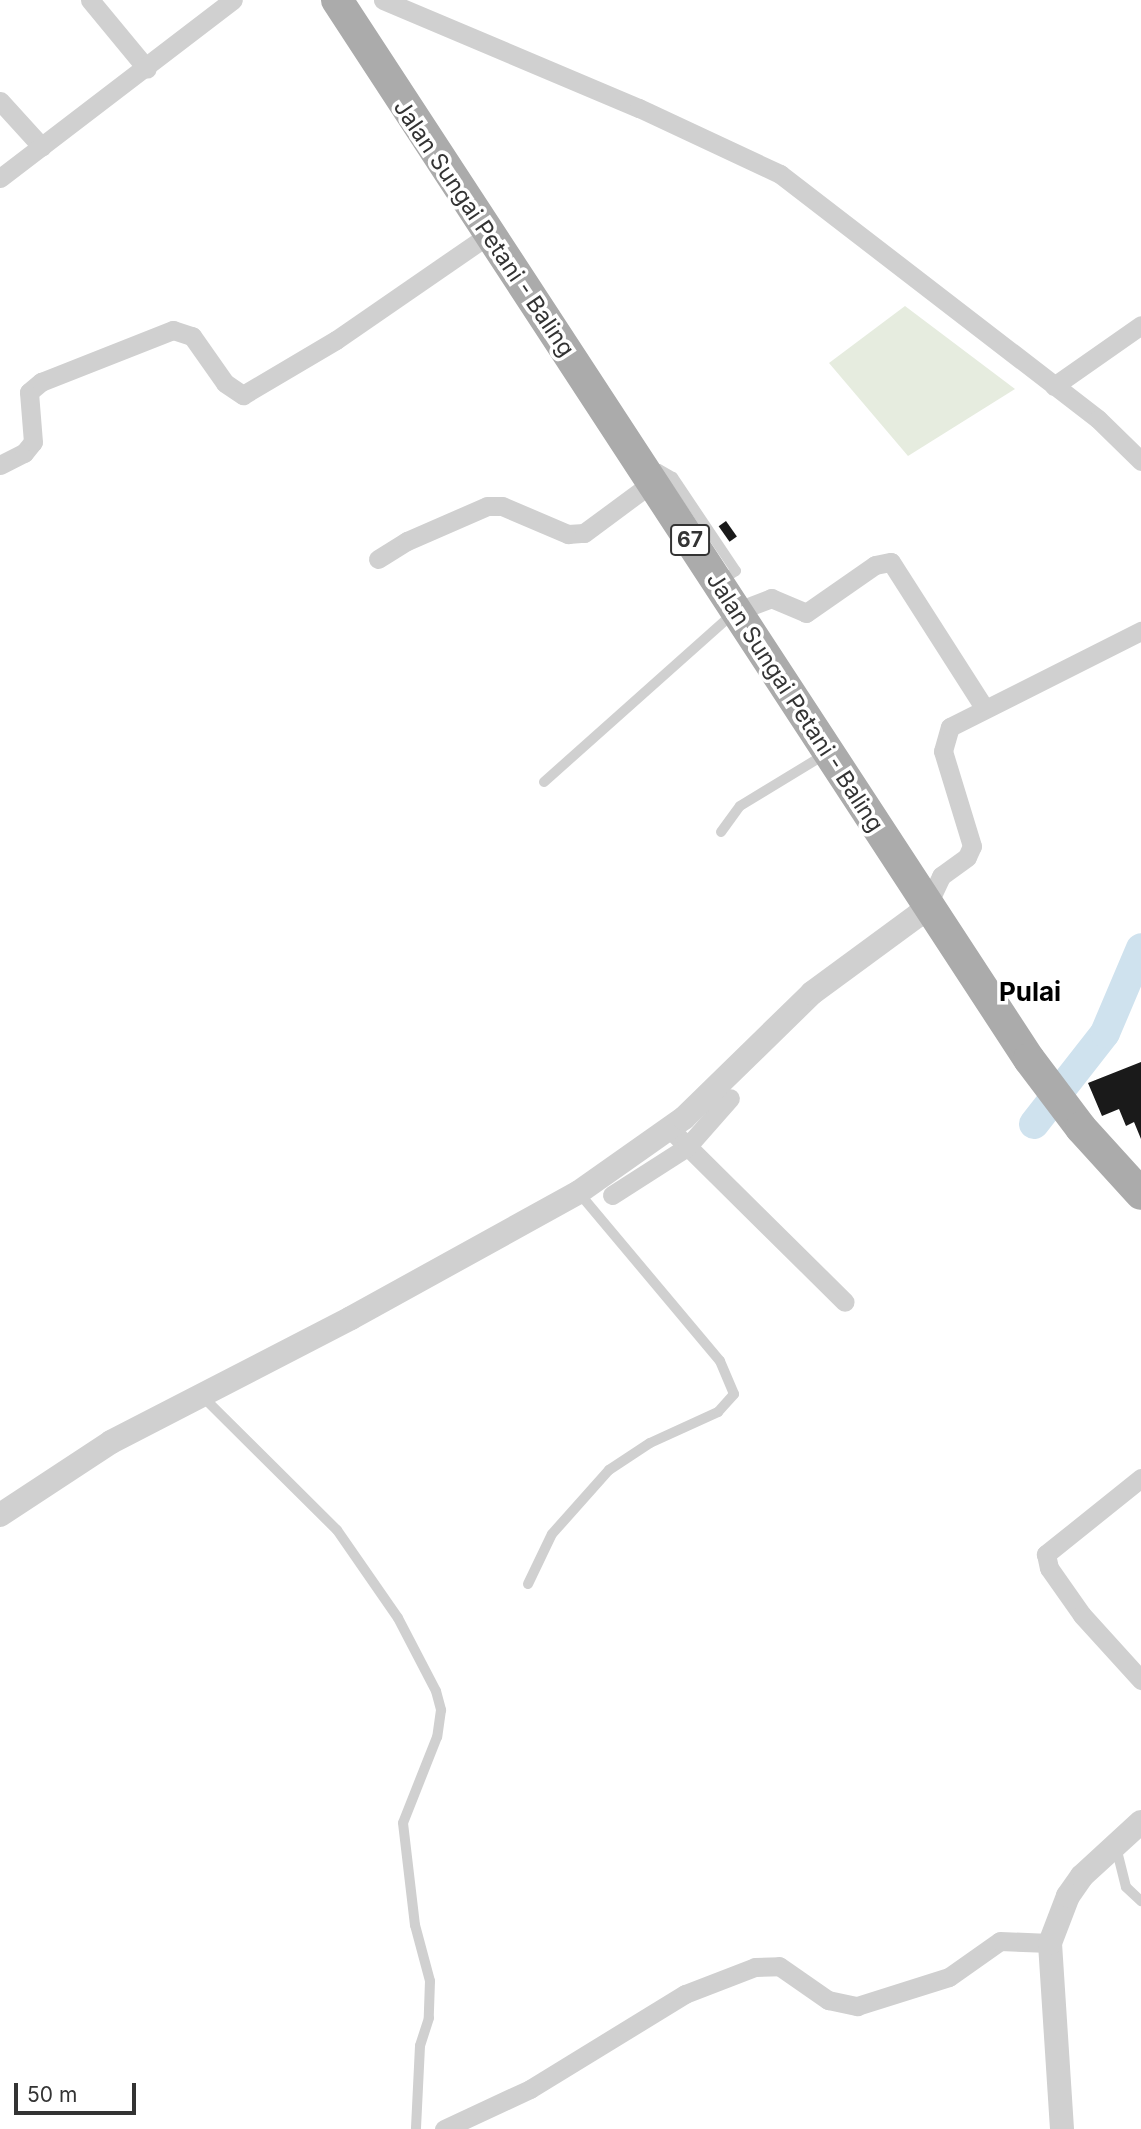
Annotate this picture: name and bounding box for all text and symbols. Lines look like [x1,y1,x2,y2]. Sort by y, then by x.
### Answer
street label: Jalan Sungai Petani - Baling [388,94,580,362]
road number: 67 [669,522,711,558]
street label: Jalan Sungai Petani - Baling [701,567,889,837]
district label: Pulai [999,976,1061,1008]
scale bar [18,2070,140,2114]
text: 50 m [27,2082,77,2107]

